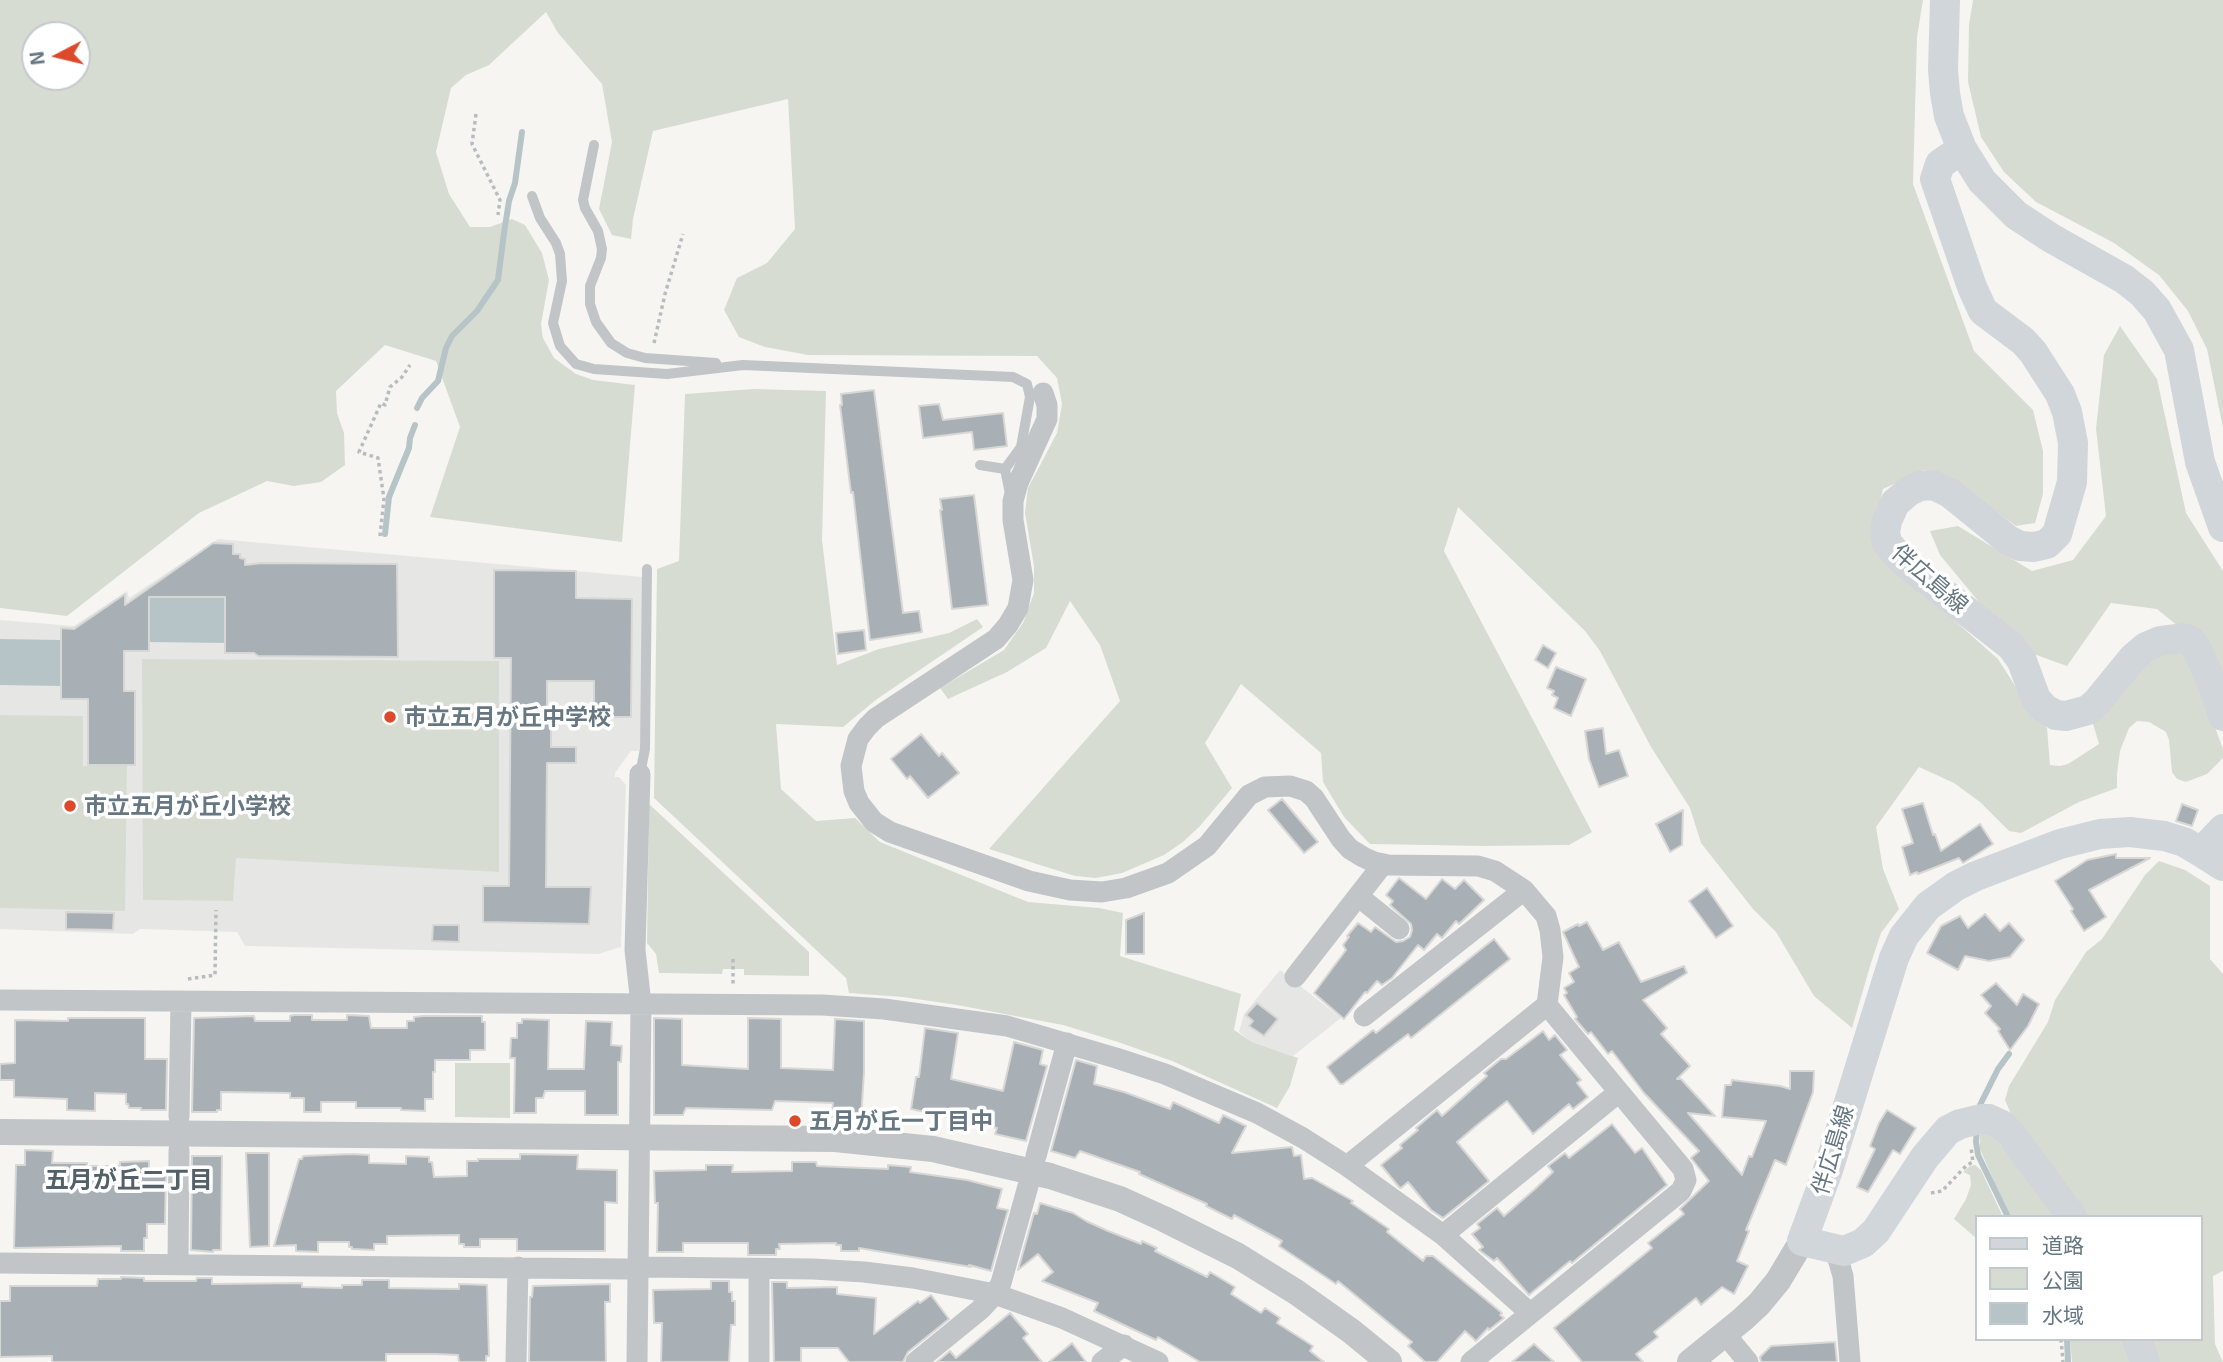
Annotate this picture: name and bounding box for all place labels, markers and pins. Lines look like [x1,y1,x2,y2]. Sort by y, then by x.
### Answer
place label: 市立五月が丘中学校 [404,703,611,731]
marker: 市立五月が丘中学校 [382,709,398,725]
place label: 市立五月が丘小学校 [84,792,291,820]
marker: 市立五月が丘小学校 [62,798,78,814]
place label: 五月が丘一丁目中 [809,1107,993,1135]
marker: 五月が丘一丁目中 [787,1113,803,1129]

